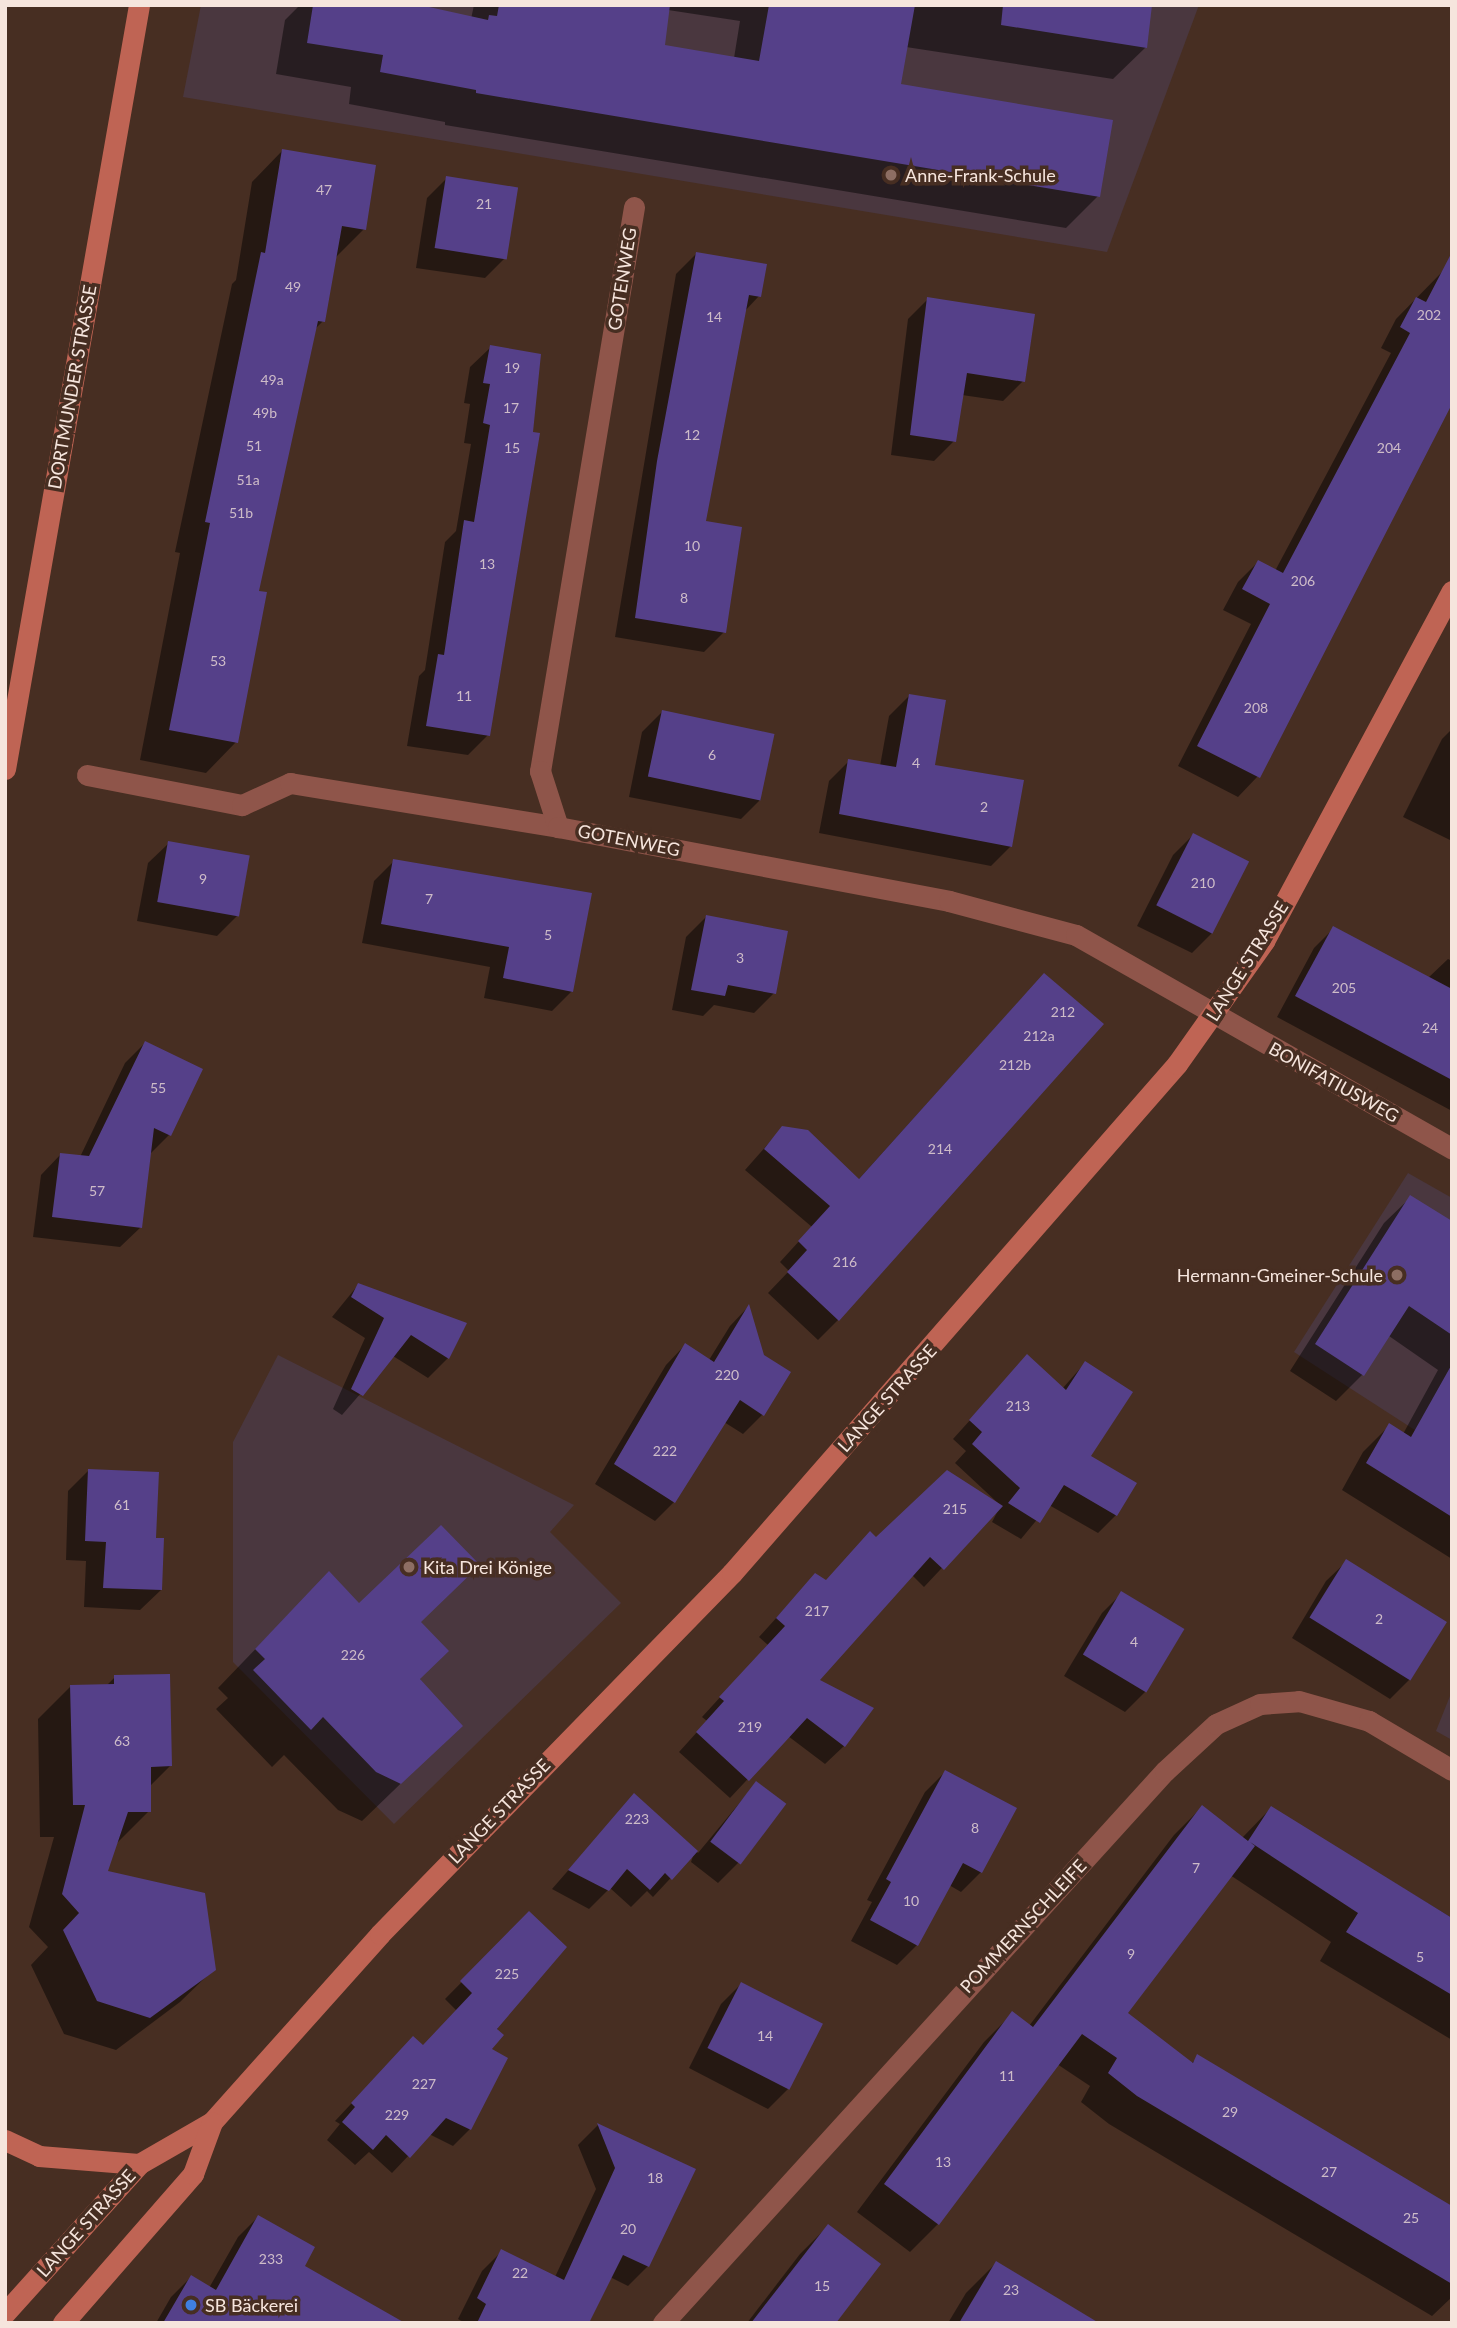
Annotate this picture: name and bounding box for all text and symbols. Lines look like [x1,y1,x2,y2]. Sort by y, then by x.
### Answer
place label: Anne-Frank-Schule [905,164,1056,186]
marker: Anne-Frank-Schule [883,167,899,183]
house number: 47 [316,182,332,198]
house number: 21 [476,196,492,212]
street label: GOTENWEG [603,226,641,332]
house number: 49 [285,279,301,295]
street label: DORTMUNDER STRASSE [43,283,101,491]
house number: 202 [1417,307,1441,323]
house number: 14 [706,309,722,325]
house number: 19 [504,360,520,376]
house number: 49a [260,372,284,388]
house number: 17 [503,400,519,416]
house number: 49b [253,405,277,421]
house number: 12 [684,427,700,443]
house number: 51 [246,438,262,454]
house number: 15 [504,440,520,456]
house number: 204 [1377,440,1401,456]
house number: 51a [236,472,260,488]
house number: 51b [229,505,253,521]
house number: 10 [684,538,700,554]
house number: 13 [479,556,495,572]
house number: 206 [1291,573,1315,589]
house number: 8 [680,590,688,606]
house number: 53 [210,653,226,669]
house number: 11 [456,688,472,704]
house number: 208 [1244,700,1268,716]
house number: 6 [708,747,716,763]
house number: 4 [912,755,920,771]
house number: 2 [980,799,988,815]
street label: GOTENWEG [576,820,682,860]
house number: 9 [199,871,207,887]
house number: 210 [1191,875,1215,891]
house number: 7 [425,891,433,907]
street label: LANGE STRASSE [1202,897,1292,1025]
house number: 5 [544,927,552,943]
house number: 3 [736,950,744,966]
house number: 205 [1332,980,1356,996]
house number: 212 [1051,1004,1075,1020]
house number: 24 [1422,1020,1438,1036]
house number: 212a [1023,1028,1055,1044]
street label: BONIFATIUSWEG [1265,1037,1403,1127]
house number: 212b [999,1057,1031,1073]
house number: 55 [150,1080,166,1096]
house number: 214 [928,1141,952,1157]
house number: 57 [89,1183,105,1199]
house number: 216 [833,1254,857,1270]
place label: Hermann-Gmeiner-Schule [1177,1264,1383,1286]
marker: Hermann-Gmeiner-Schule [1389,1267,1405,1283]
street label: LANGE STRASSE [833,1340,941,1456]
house number: 220 [715,1367,739,1383]
house number: 213 [1006,1398,1030,1414]
house number: 222 [653,1443,677,1459]
house number: 61 [114,1497,130,1513]
house number: 215 [943,1501,967,1517]
place label: Kita Drei Könige [423,1556,552,1578]
marker: Kita Drei Könige [401,1559,417,1575]
house number: 217 [805,1603,829,1619]
house number: 2 [1375,1611,1383,1627]
house number: 4 [1130,1634,1138,1650]
house number: 226 [341,1647,365,1663]
house number: 219 [738,1719,762,1735]
house number: 63 [114,1733,130,1749]
street label: LANGE STRASSE [444,1754,554,1868]
house number: 223 [625,1811,649,1827]
house number: 8 [971,1820,979,1836]
street label: POMMERNSCHLEIFE [955,1855,1091,1997]
house number: 7 [1192,1860,1200,1876]
house number: 10 [903,1893,919,1909]
house number: 9 [1127,1946,1135,1962]
house number: 5 [1416,1949,1424,1965]
house number: 225 [495,1966,519,1982]
house number: 14 [757,2028,773,2044]
house number: 11 [999,2068,1015,2084]
house number: 227 [412,2076,436,2092]
house number: 29 [1222,2104,1238,2120]
house number: 229 [385,2107,409,2123]
house number: 13 [935,2154,951,2170]
house number: 27 [1321,2164,1337,2180]
street label: LANGE STRASSE [32,2165,140,2281]
house number: 18 [647,2170,663,2186]
house number: 25 [1403,2210,1419,2226]
house number: 20 [620,2221,636,2237]
house number: 233 [259,2251,283,2267]
house number: 22 [512,2265,528,2281]
house number: 15 [814,2278,830,2294]
house number: 23 [1003,2282,1019,2298]
place label: SB Bäckerei [205,2294,298,2316]
marker: SB Bäckerei [183,2297,199,2313]

